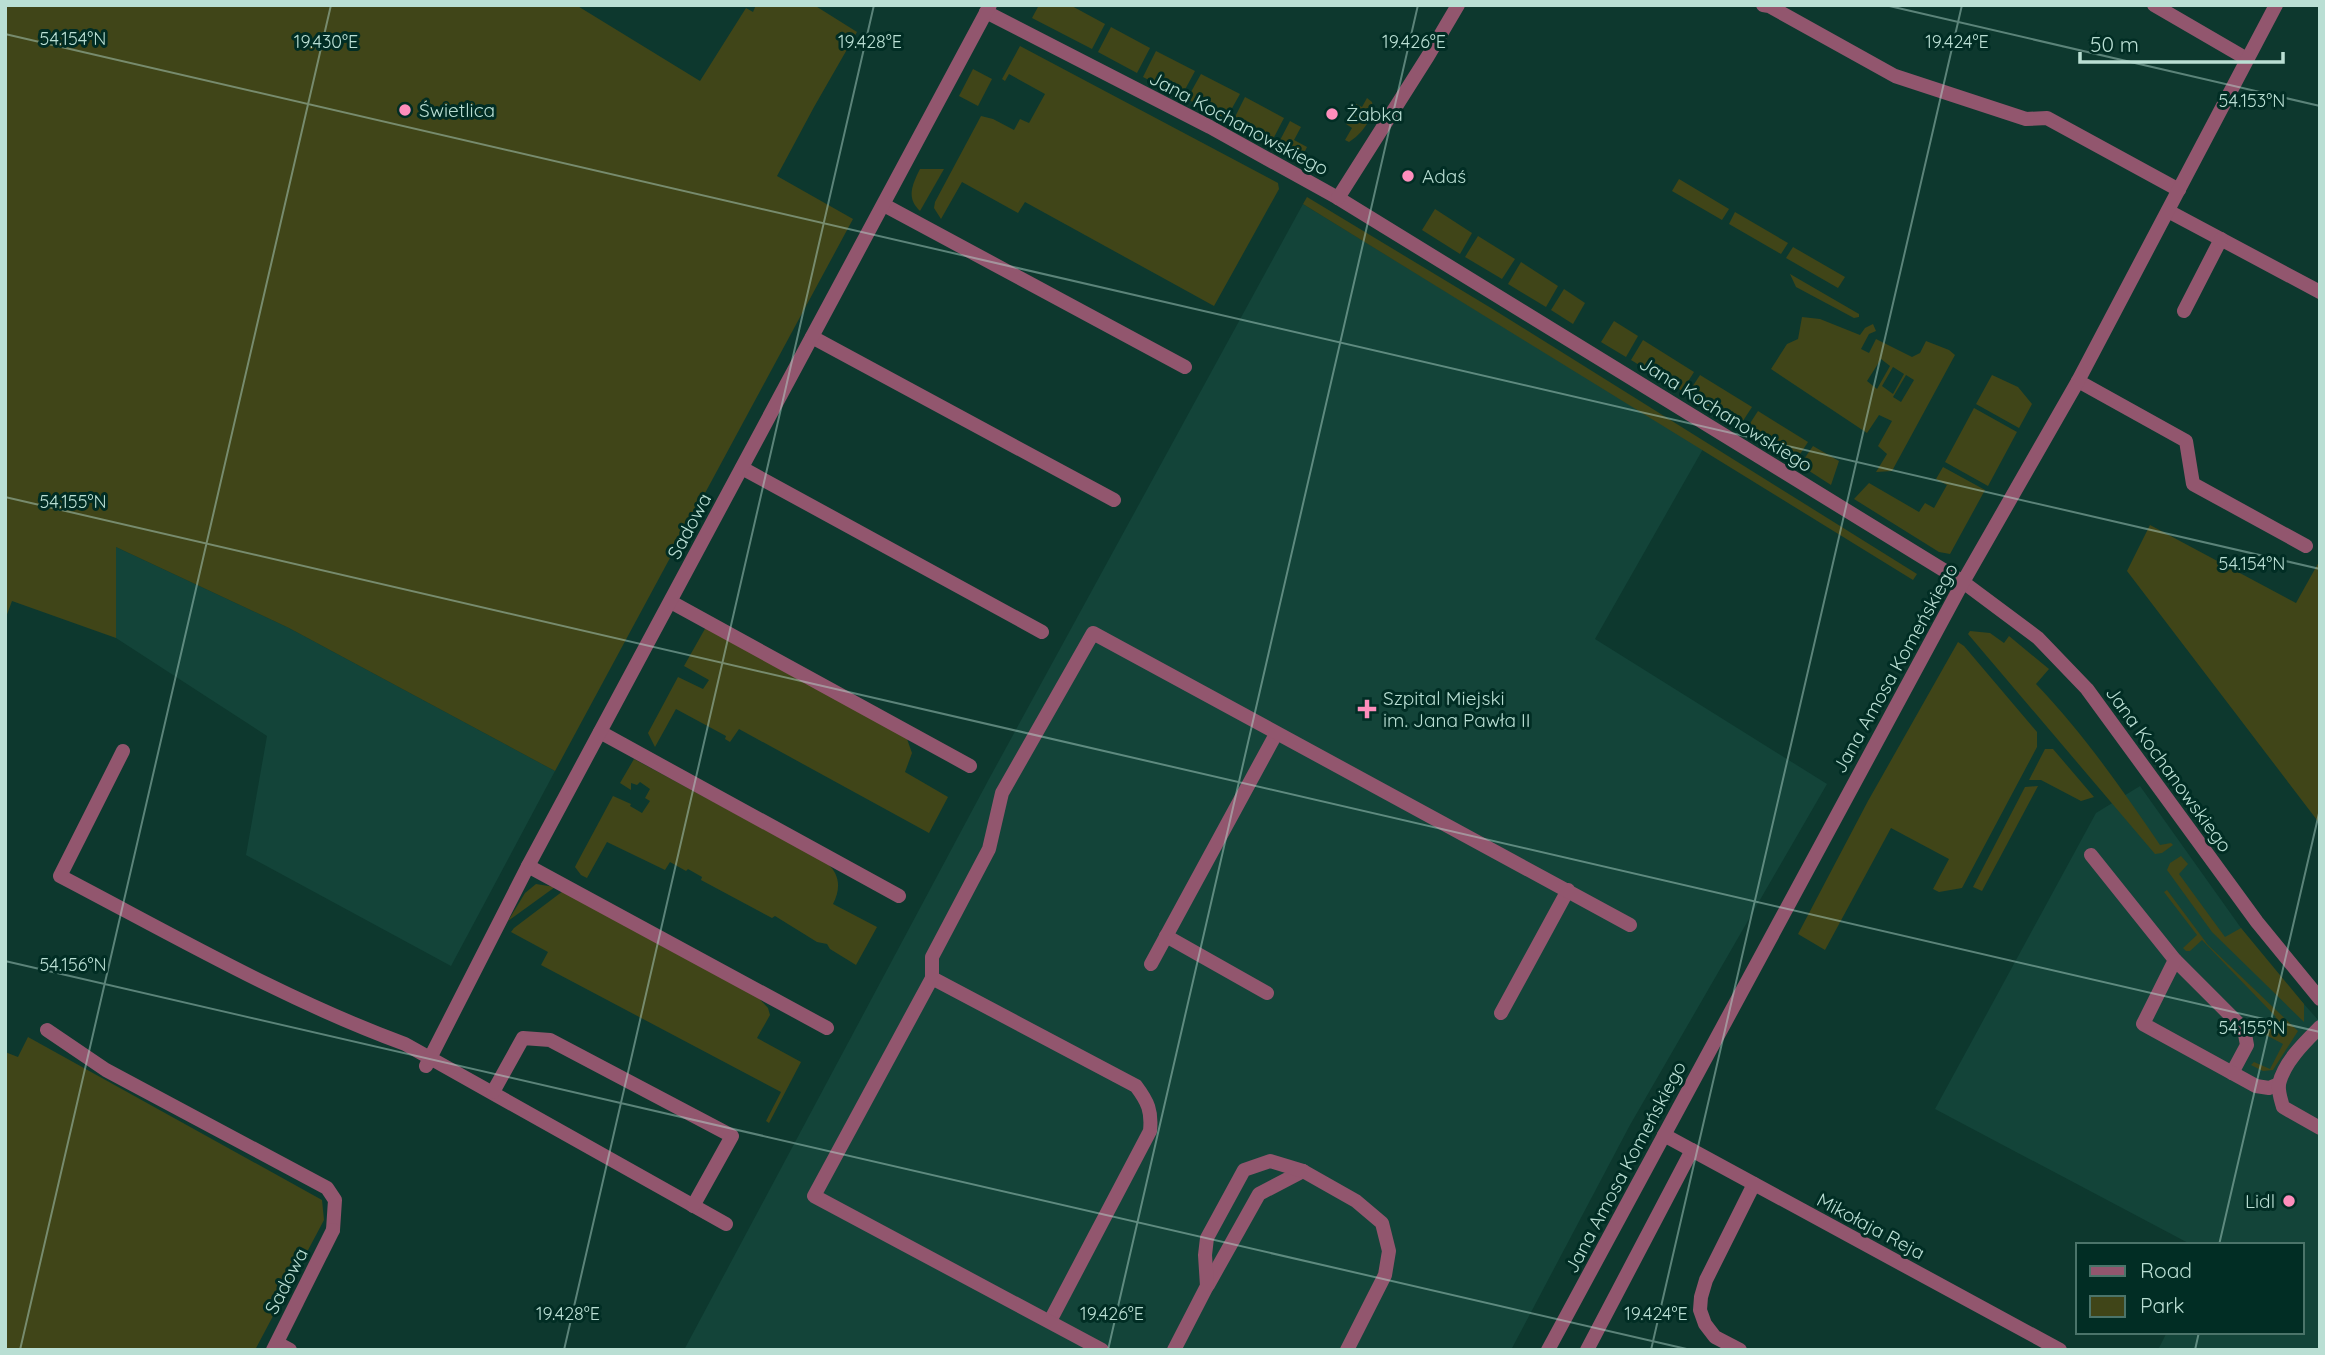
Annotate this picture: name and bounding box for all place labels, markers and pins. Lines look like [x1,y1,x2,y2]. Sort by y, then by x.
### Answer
place label: Świetlica [419,98,495,122]
marker: Świetlica [397,102,413,118]
place label: Żabka [1346,102,1403,126]
marker: Żabka [1324,106,1340,122]
place label: Adaś [1422,164,1466,188]
marker: Adaś [1400,168,1416,184]
place label: Szpital Miejski im. Jana Pawła II [1383,686,1531,732]
marker: Szpital Miejski im. Jana Pawła II [1357,699,1377,719]
place label: Lidl [2245,1189,2275,1213]
marker: Lidl [2281,1193,2297,1209]

